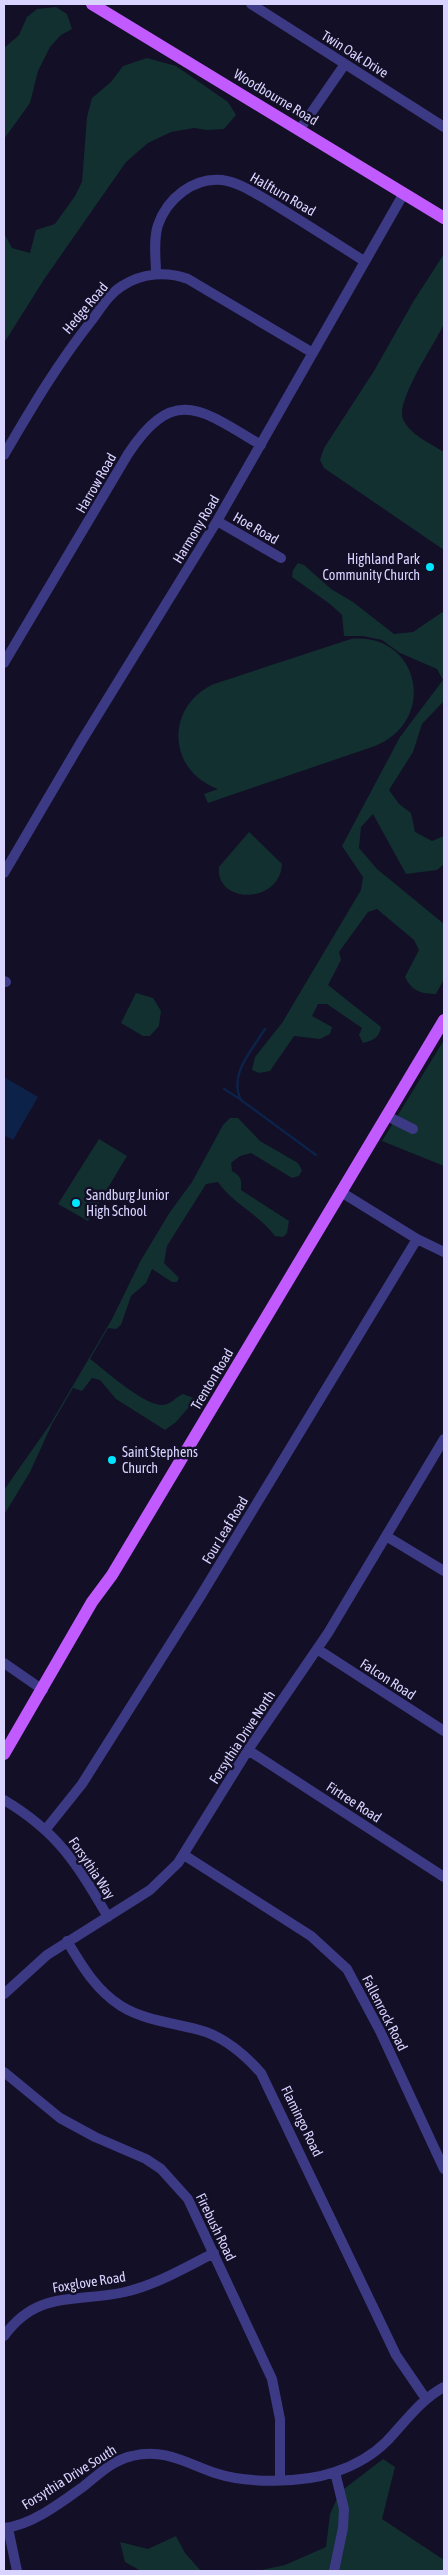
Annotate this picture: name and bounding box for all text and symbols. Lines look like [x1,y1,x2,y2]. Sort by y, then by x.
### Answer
street label: Twin Oak Drive [319,27,391,81]
street label: Woodbourne Road [231,66,321,128]
street label: Halfturn Road [248,169,318,219]
street label: Hedge Road [59,279,111,337]
street label: Harrow Road [72,450,120,516]
street label: Harmony Road [169,492,223,566]
street label: Hoe Road [230,509,282,547]
place label: Highland Park Community Church [323,551,420,583]
marker: Highland Park Community Church [424,561,436,573]
place label: Sandburg Junior High School [86,1187,170,1219]
marker: Sandburg Junior High School [70,1197,82,1209]
street label: Trenton Road [188,1346,236,1412]
place label: Saint Stephens Church [122,1444,198,1476]
marker: Saint Stephens Church [106,1454,118,1466]
street label: Four Leaf Road [199,1494,251,1566]
street label: Falcon Road [357,1655,419,1703]
street label: Forsythia Drive North [206,1687,278,1787]
street label: Firtree Road [324,1778,384,1826]
street label: Forsythia Way [65,1834,119,1902]
street label: Fallenrock Road [359,1972,411,2054]
street label: Flamingo Road [278,2083,326,2159]
street label: Firebush Road [193,2191,239,2263]
street label: Foxglove Road [51,2268,127,2296]
street label: Forsythia Drive South [19,2441,119,2513]

